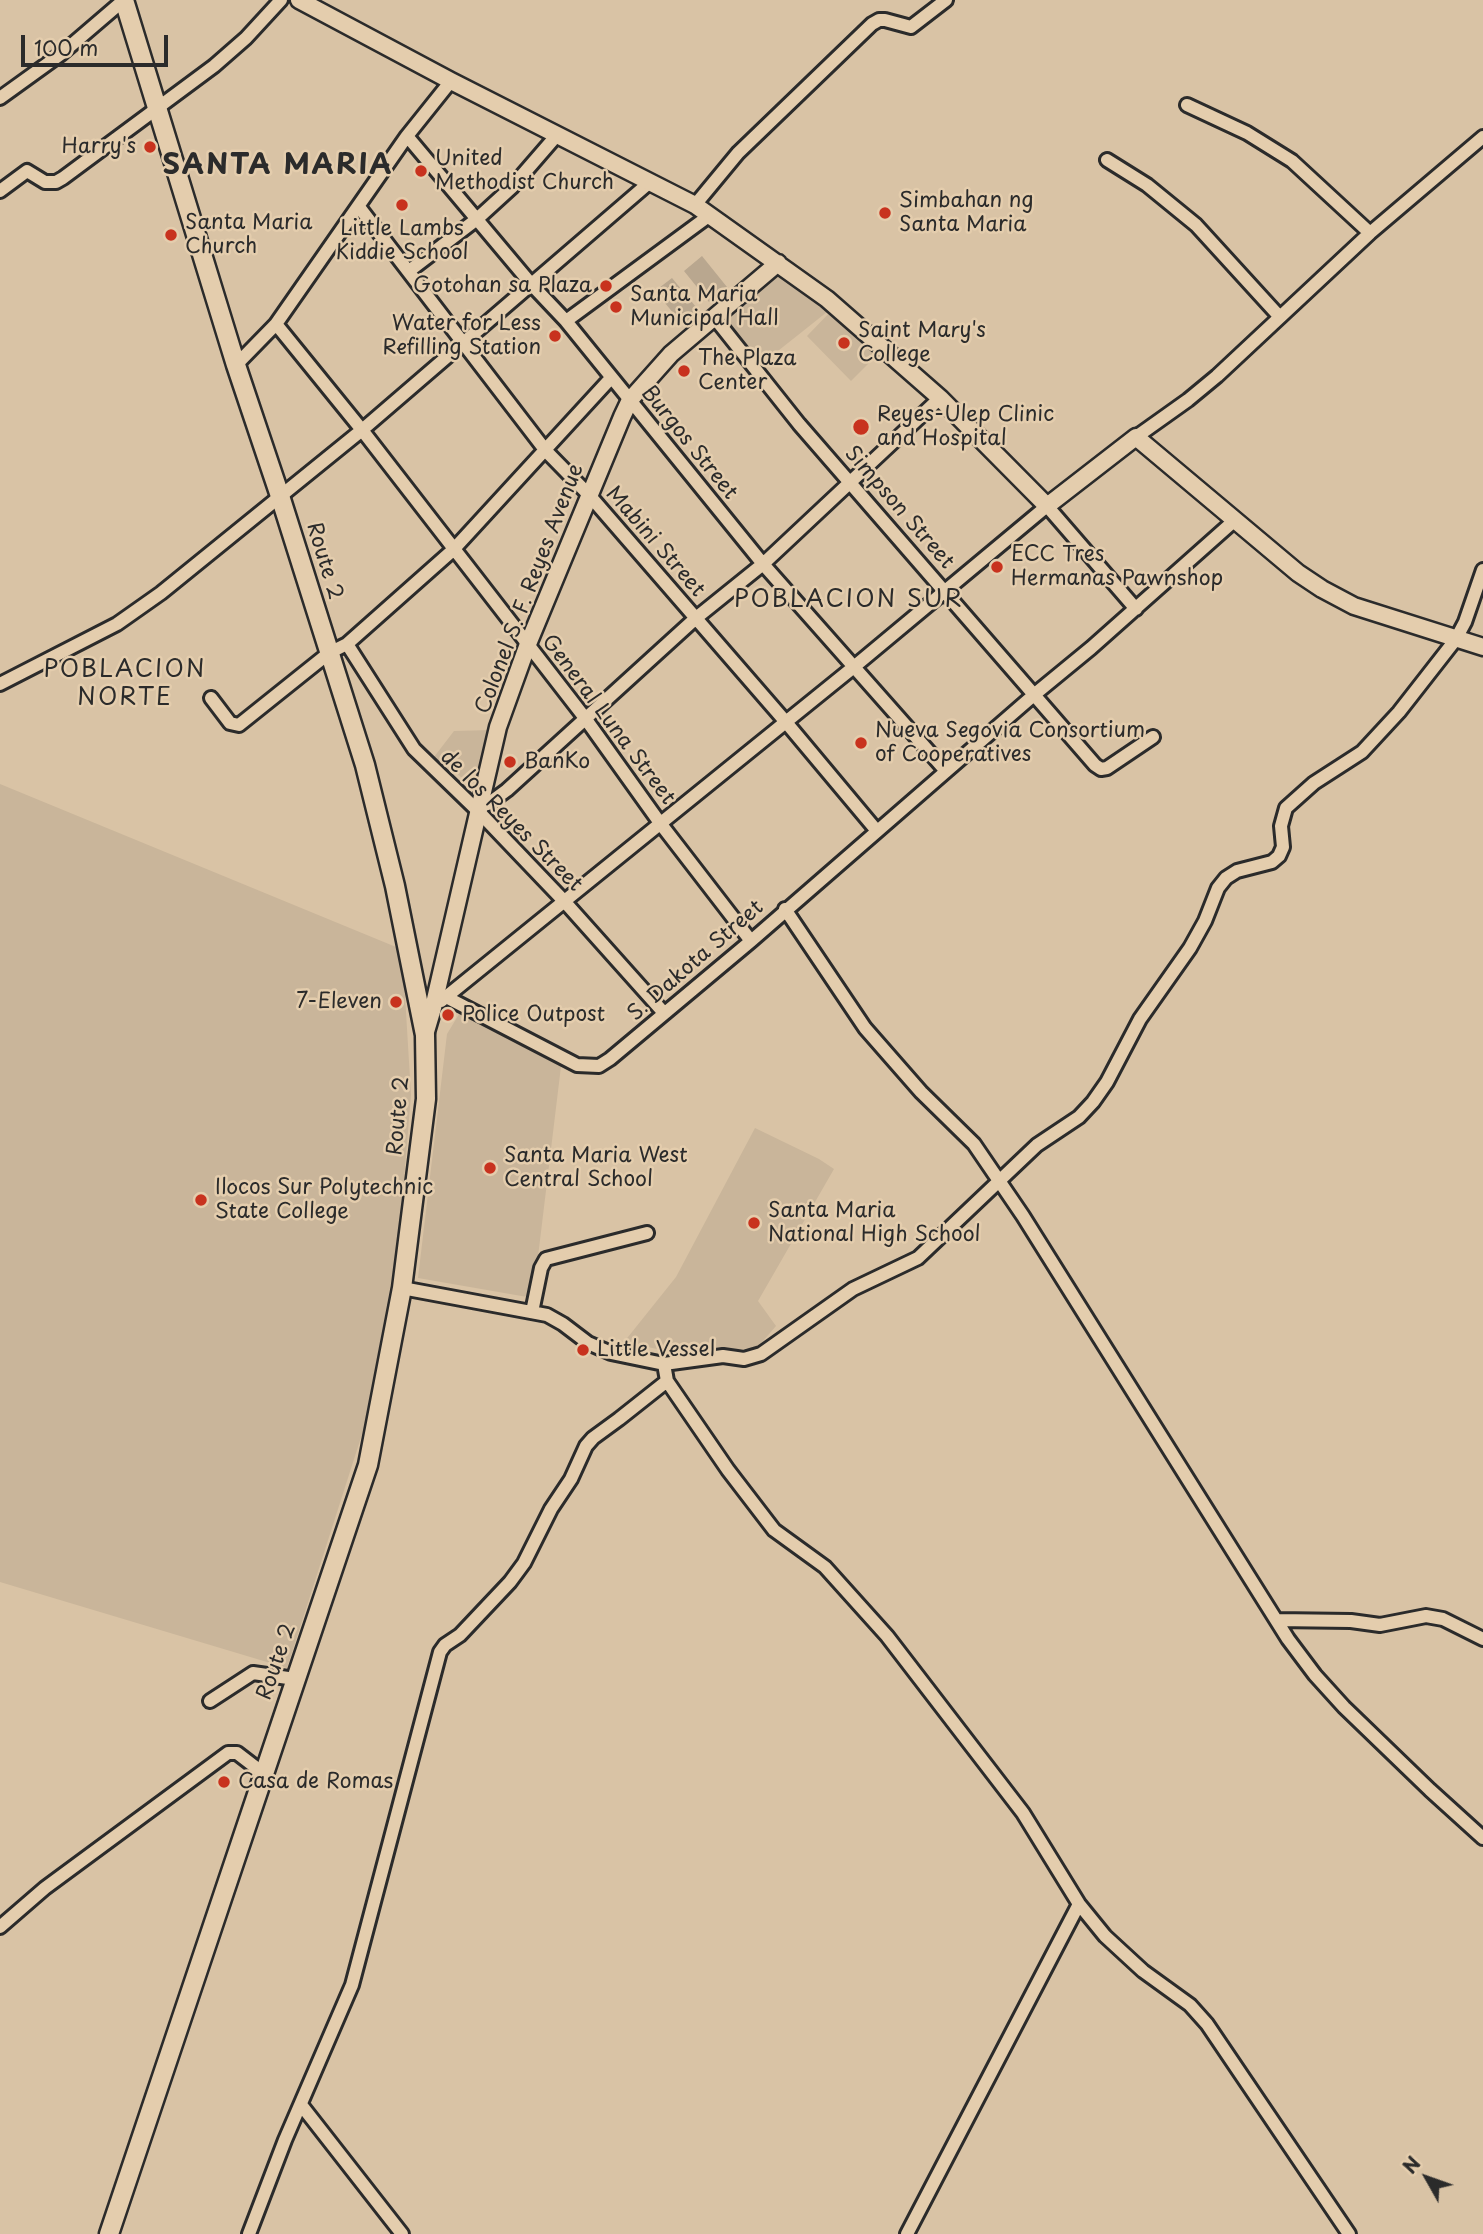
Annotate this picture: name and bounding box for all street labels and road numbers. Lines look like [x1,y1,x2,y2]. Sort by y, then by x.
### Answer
street label: Burgos Street [636,381,742,505]
street label: Simpson Street [839,442,959,574]
street label: Colonel S. F. Reyes Avenue [471,461,589,717]
street label: Mabini Street [600,482,710,602]
street label: Route 2 [300,519,348,603]
street label: General Luna Street [536,630,680,810]
street label: de los Reyes Street [435,745,587,897]
street label: S. Dakota Street [623,895,769,1027]
street label: Route 2 [383,1075,415,1157]
street label: Route 2 [252,1620,302,1704]

